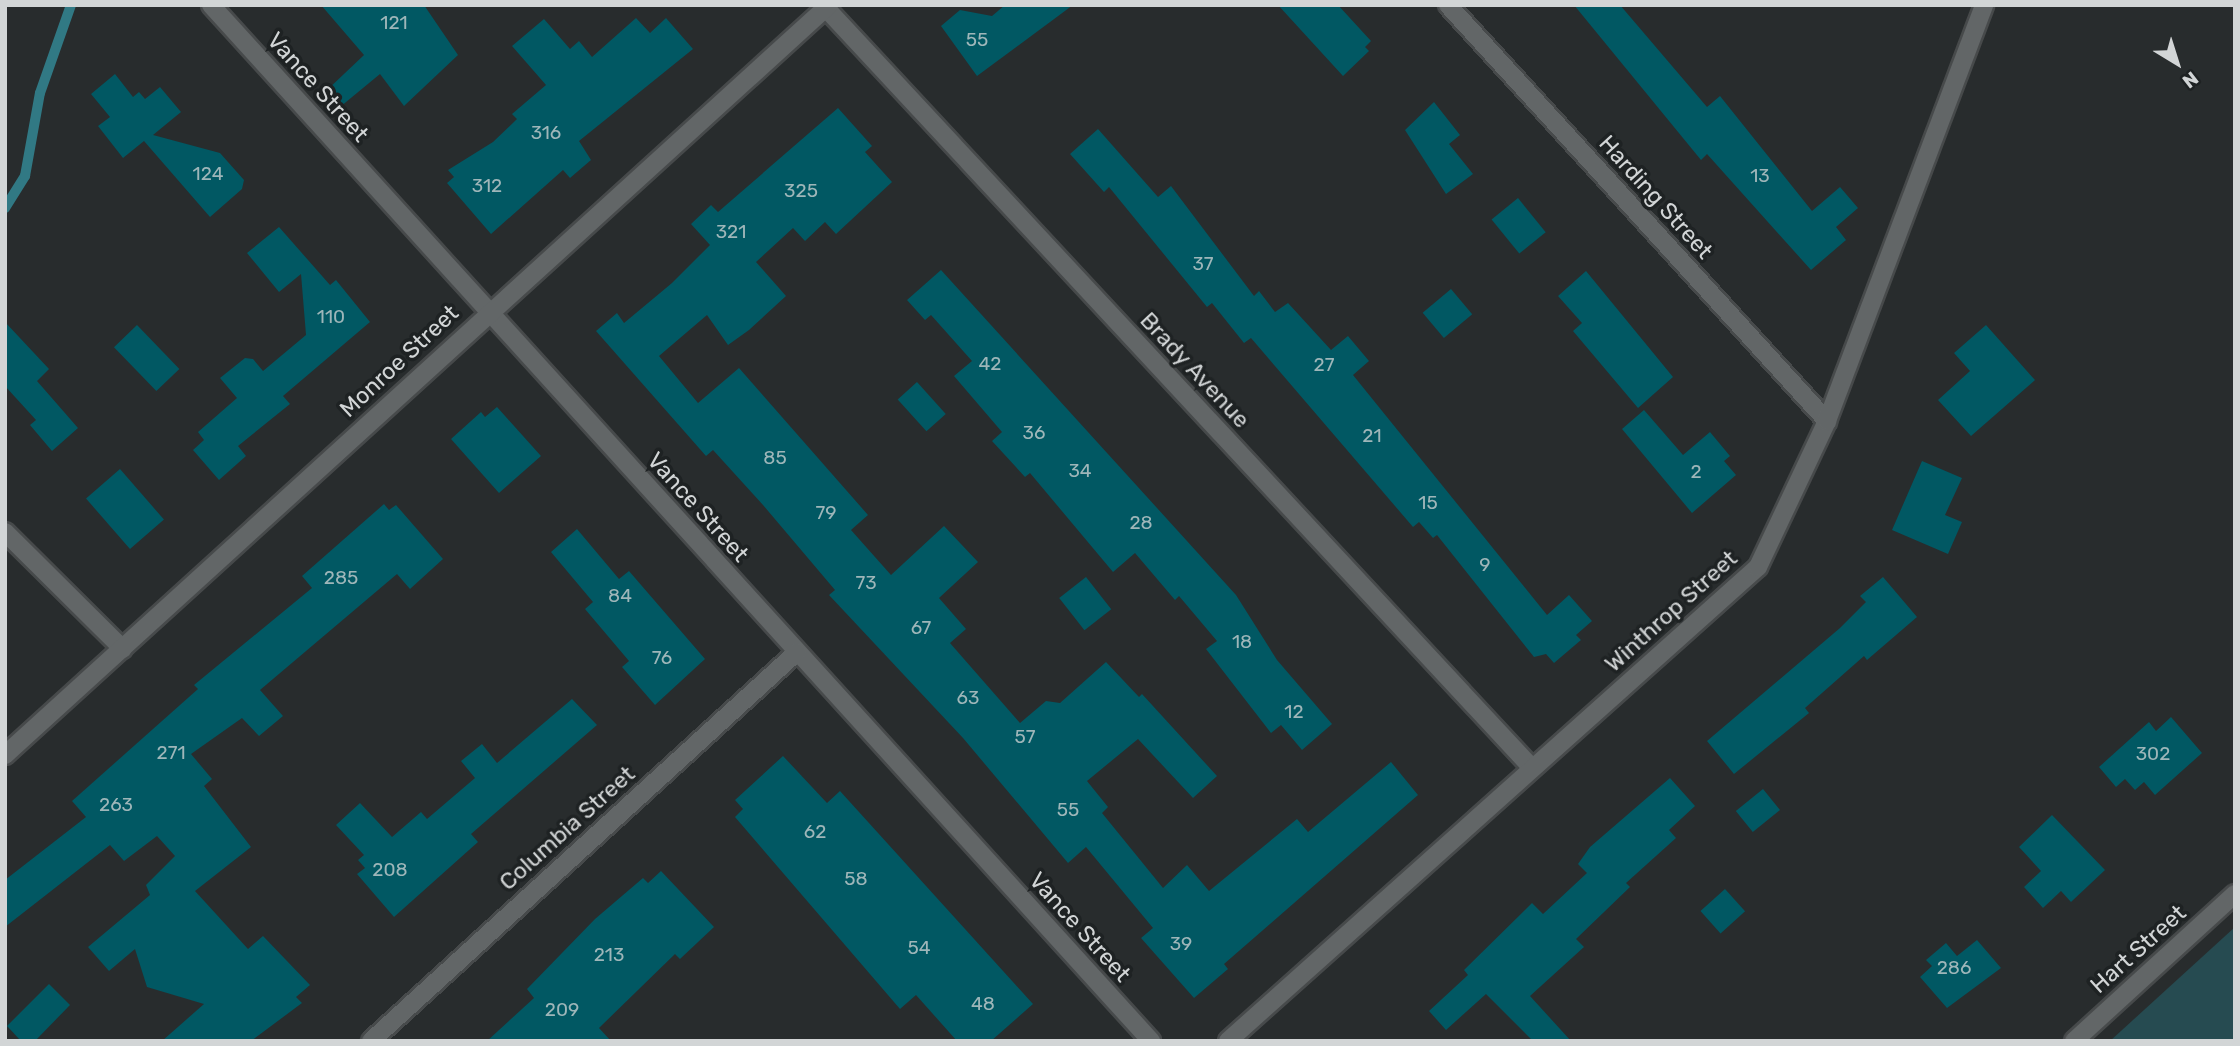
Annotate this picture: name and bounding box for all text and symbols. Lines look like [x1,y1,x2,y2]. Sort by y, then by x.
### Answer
house number: 121 [380,12,408,34]
street label: Vance Street [262,26,374,148]
north arrow [2142,28,2212,98]
house number: 55 [966,29,988,51]
text: N [2178,67,2203,93]
house number: 316 [531,122,561,144]
street label: Harding Street [1593,130,1719,264]
house number: 124 [193,163,223,185]
house number: 13 [1750,165,1770,187]
house number: 312 [472,175,502,197]
house number: 325 [784,180,818,202]
house number: 321 [716,221,746,243]
house number: 37 [1192,253,1214,275]
street label: Monroe Street [334,299,464,423]
house number: 110 [317,306,345,328]
street label: Brady Avenue [1134,306,1256,434]
house number: 42 [979,353,1001,375]
house number: 27 [1314,354,1334,376]
house number: 36 [1023,422,1045,444]
house number: 21 [1362,425,1382,447]
street label: Vance Street [642,446,754,568]
house number: 85 [763,447,787,469]
house number: 34 [1068,460,1092,482]
house number: 2 [1690,461,1702,483]
house number: 15 [1418,492,1438,514]
house number: 79 [815,502,837,524]
house number: 28 [1129,512,1153,534]
street label: Winthrop Street [1599,544,1743,678]
house number: 9 [1479,554,1491,576]
house number: 285 [324,567,358,589]
house number: 73 [855,572,877,594]
house number: 84 [608,585,632,607]
house number: 67 [911,617,931,639]
house number: 18 [1232,631,1252,653]
house number: 76 [652,647,672,669]
house number: 63 [957,687,979,709]
house number: 12 [1284,701,1304,723]
house number: 57 [1014,726,1036,748]
house number: 271 [156,742,186,764]
house number: 302 [2136,743,2170,765]
street label: Columbia Street [494,760,640,896]
house number: 263 [99,794,133,816]
house number: 55 [1057,799,1079,821]
house number: 62 [804,821,826,843]
house number: 208 [372,859,408,881]
street label: Vance Street [1024,866,1136,988]
house number: 58 [844,868,868,890]
street label: Hart Street [2085,899,2191,999]
house number: 39 [1170,933,1192,955]
house number: 54 [907,937,931,959]
house number: 213 [594,944,624,966]
house number: 286 [1937,957,1971,979]
house number: 48 [971,993,995,1015]
house number: 209 [545,999,579,1021]

